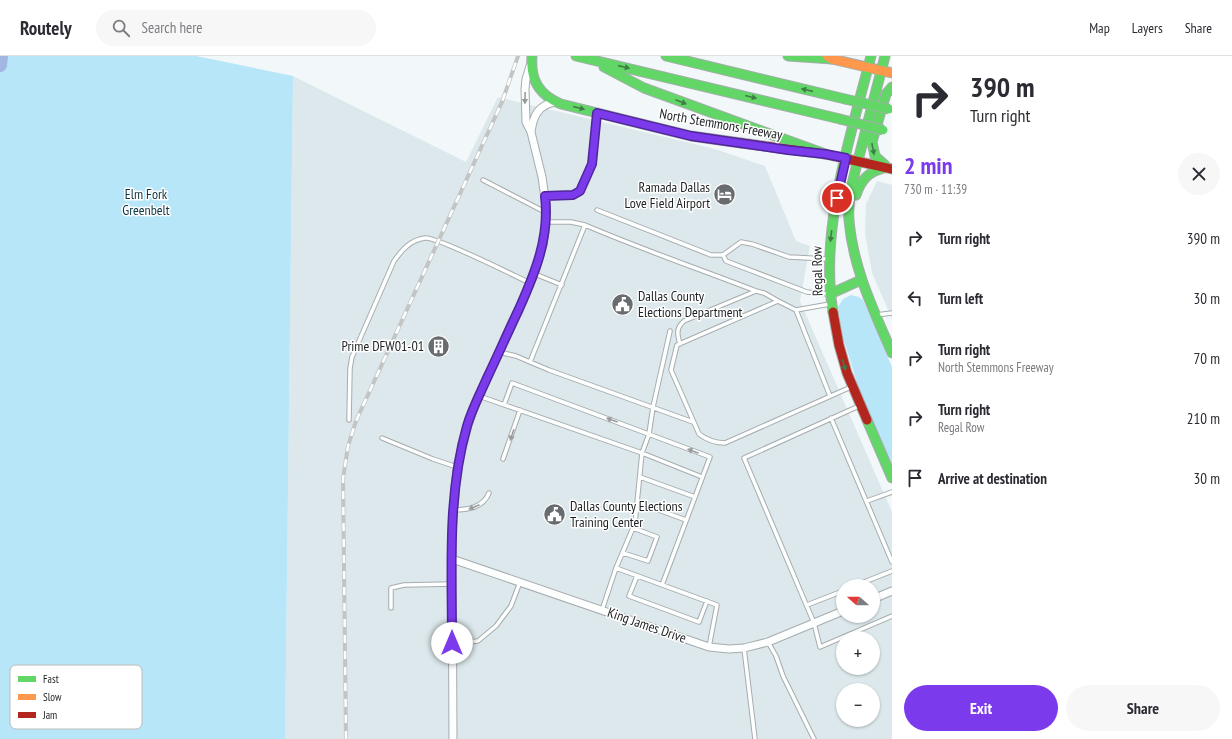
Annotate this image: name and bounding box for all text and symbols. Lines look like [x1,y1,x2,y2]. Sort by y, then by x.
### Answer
search box [96,10,376,46]
text: Routely [20,16,72,40]
icon: search [110,17,132,39]
text: Search here [142,18,203,37]
text: Map [1089,19,1110,37]
text: Layers [1132,19,1163,37]
text: Share [1185,19,1212,37]
one-way arrow [618,64,630,70]
text: 390 m [970,68,1034,105]
icon: right [904,72,956,124]
one-way arrow [801,86,813,92]
one-way arrow [522,92,528,105]
one-way arrow [744,95,757,101]
one-way arrow [675,99,687,105]
street label: North Stemmons Freeway [658,104,785,144]
text: Turn right [970,104,1030,127]
one-way arrow [573,106,586,112]
one-way arrow [871,143,877,155]
text: 2 min [904,150,952,181]
button: close [1178,153,1220,195]
place label: Ramada Dallas Love Field Airport [625,178,710,212]
pin [820,181,854,215]
text: 730 m · 11:39 [904,181,967,198]
hotel icon: Ramada Dallas Love Field Airport [712,182,738,208]
park label: Elm Fork Greenbelt [122,185,170,219]
icon: arrive [826,187,848,209]
icon: right [904,227,926,249]
text: Turn right [938,229,990,248]
text: 390 m [1187,229,1220,248]
one-way arrow [828,230,834,242]
street label: Regal Row [808,245,826,296]
place label: Dallas County Elections Department [638,287,743,321]
icon: left [904,287,926,309]
text: Turn left [938,289,983,308]
text: 30 m [1194,289,1220,308]
public building icon: Dallas County Elections Department [610,291,636,317]
building icon: Prime DFW01-01 [426,333,452,359]
place label: Prime DFW01-01 [342,337,424,355]
text: Turn right [938,340,990,359]
icon: right [904,347,926,369]
text: 70 m [1194,349,1220,368]
one-way arrow [841,359,847,371]
text: North Stemmons Freeway [938,359,1054,376]
text: Turn right [938,400,990,419]
icon: right [904,407,926,429]
text: 210 m [1187,409,1220,428]
one-way arrow [606,417,618,423]
text: Regal Row [938,419,985,436]
one-way arrow [508,429,514,441]
one-way arrow [687,447,699,453]
icon: arrive [904,467,926,489]
text: Arrive at destination [938,469,1047,488]
text: 30 m [1194,469,1220,488]
place label: Dallas County Elections Training Center [570,497,683,531]
public building icon: Dallas County Elections Training Center [541,501,567,527]
one-way arrow [468,504,479,510]
north arrow [836,579,880,623]
map controls [836,579,880,727]
street label: King James Drive [605,603,689,647]
position arrow [431,622,473,664]
button: + [836,631,880,675]
legend [10,665,142,729]
text: Fast [43,672,59,686]
button: − [836,683,880,727]
button: Exit [904,685,1058,731]
button: Share [1066,685,1220,731]
text: Slow [43,690,62,704]
text: Jam [42,708,57,722]

